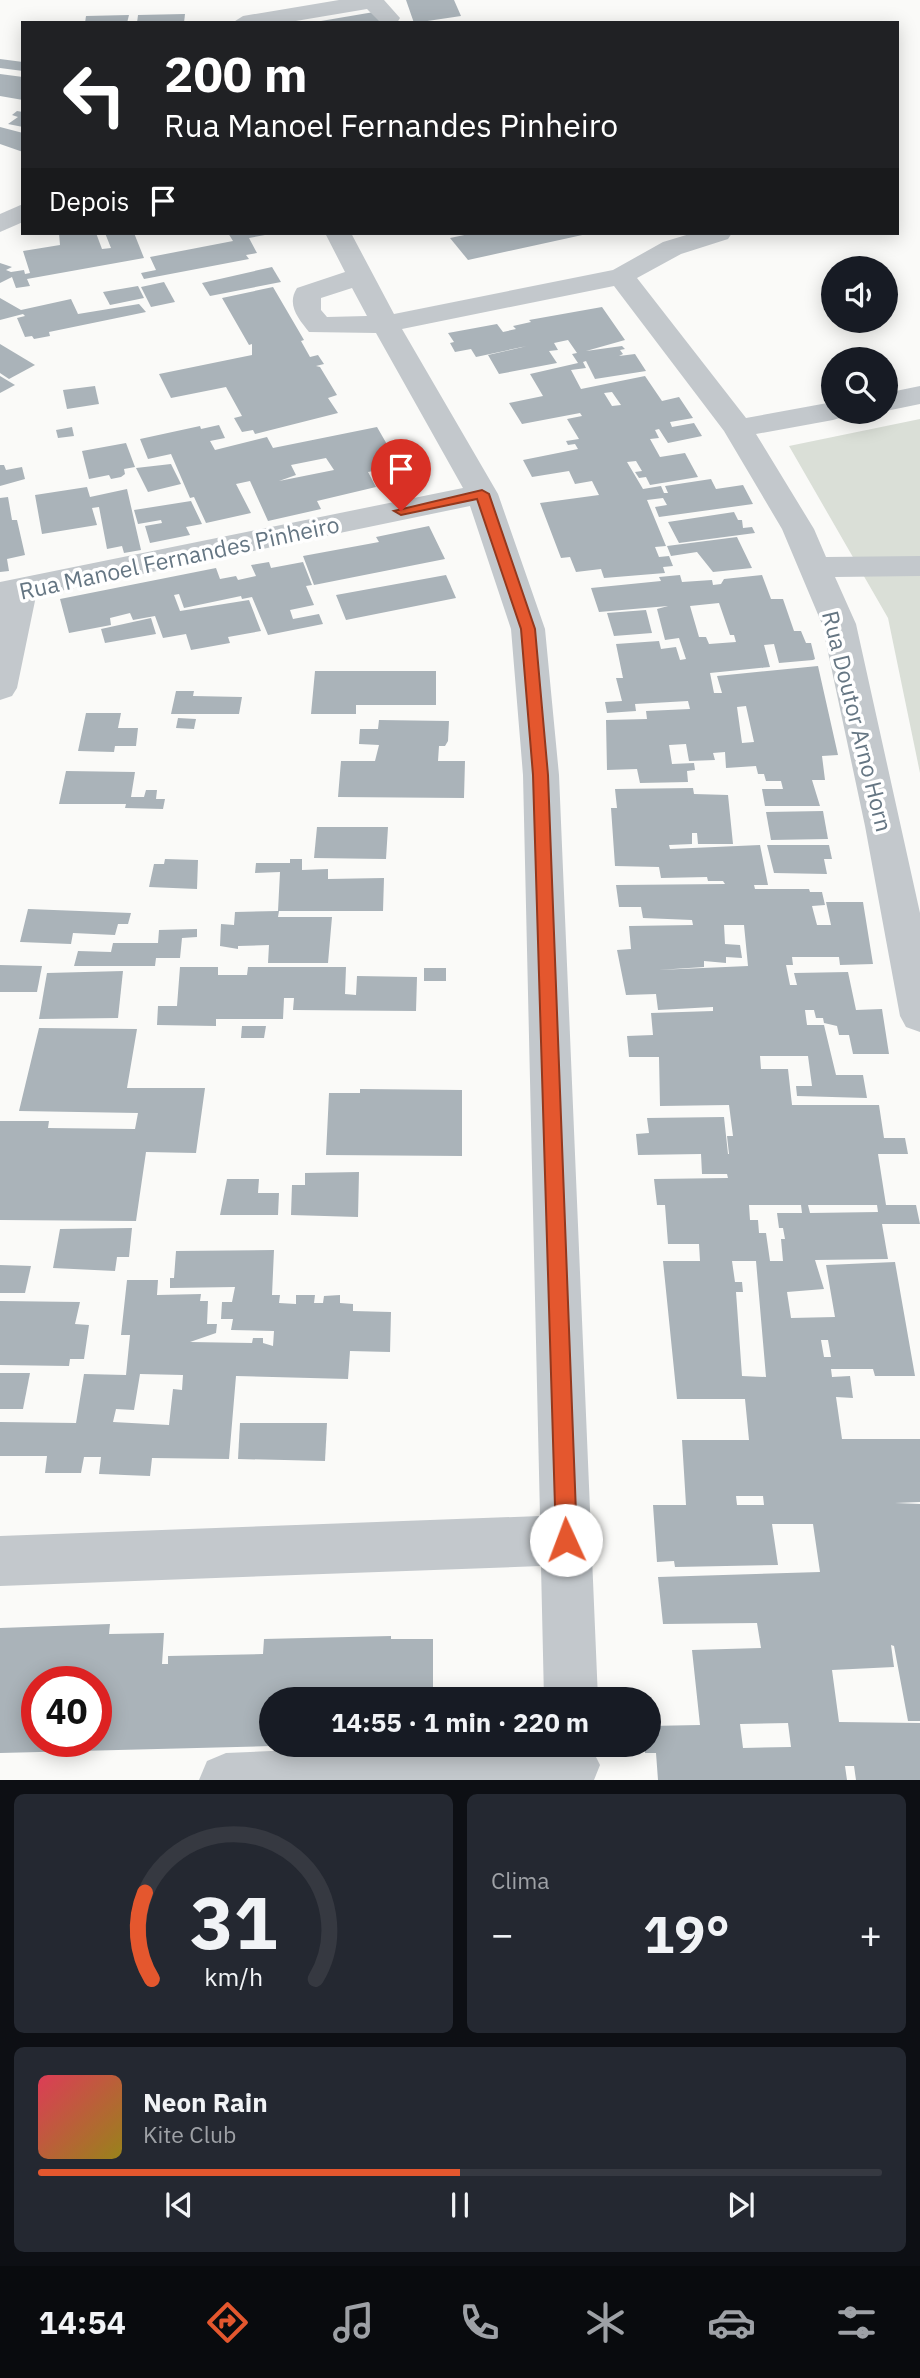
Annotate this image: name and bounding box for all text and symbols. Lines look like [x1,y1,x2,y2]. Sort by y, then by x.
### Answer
text: 200 m [164,42,308,105]
icon: left [49,49,140,140]
text: Rua Manoel Fernandes Pinheiro [164,104,618,146]
icon: arrive [144,182,182,220]
text: Depois [49,184,130,218]
map controls [821,256,898,424]
button: sound [821,256,898,333]
button: search [821,347,898,424]
pin [371,439,431,511]
icon: arrive [382,450,420,488]
street label: Rua Manoel Fernandes Pinheiro [16,508,342,606]
street label: Rua Doutor Arno Horn [816,607,900,835]
position arrow [529,1503,603,1577]
speed limit sign: 40 [21,1666,112,1757]
text: 14:55 · 1 min · 220 m [331,1705,589,1739]
text: Clima [491,1865,550,1895]
text: 31 [190,1875,277,1970]
text: 19° [643,1900,730,1967]
text: − [491,1909,514,1958]
text: + [859,1909,882,1958]
text: km/h [204,1960,263,1993]
text: Neon Rain [143,2085,268,2119]
text: Kite Club [143,2119,236,2149]
icon: previous [160,2186,198,2224]
icon: pause [441,2186,479,2224]
icon: next [722,2186,760,2224]
icon: directions [203,2298,252,2347]
icon: music [329,2298,378,2347]
icon: phone [455,2298,504,2347]
icon: climate [581,2298,630,2347]
icon: car [707,2298,756,2347]
icon: filters [832,2298,881,2347]
text: 14:54 [38,2301,126,2343]

